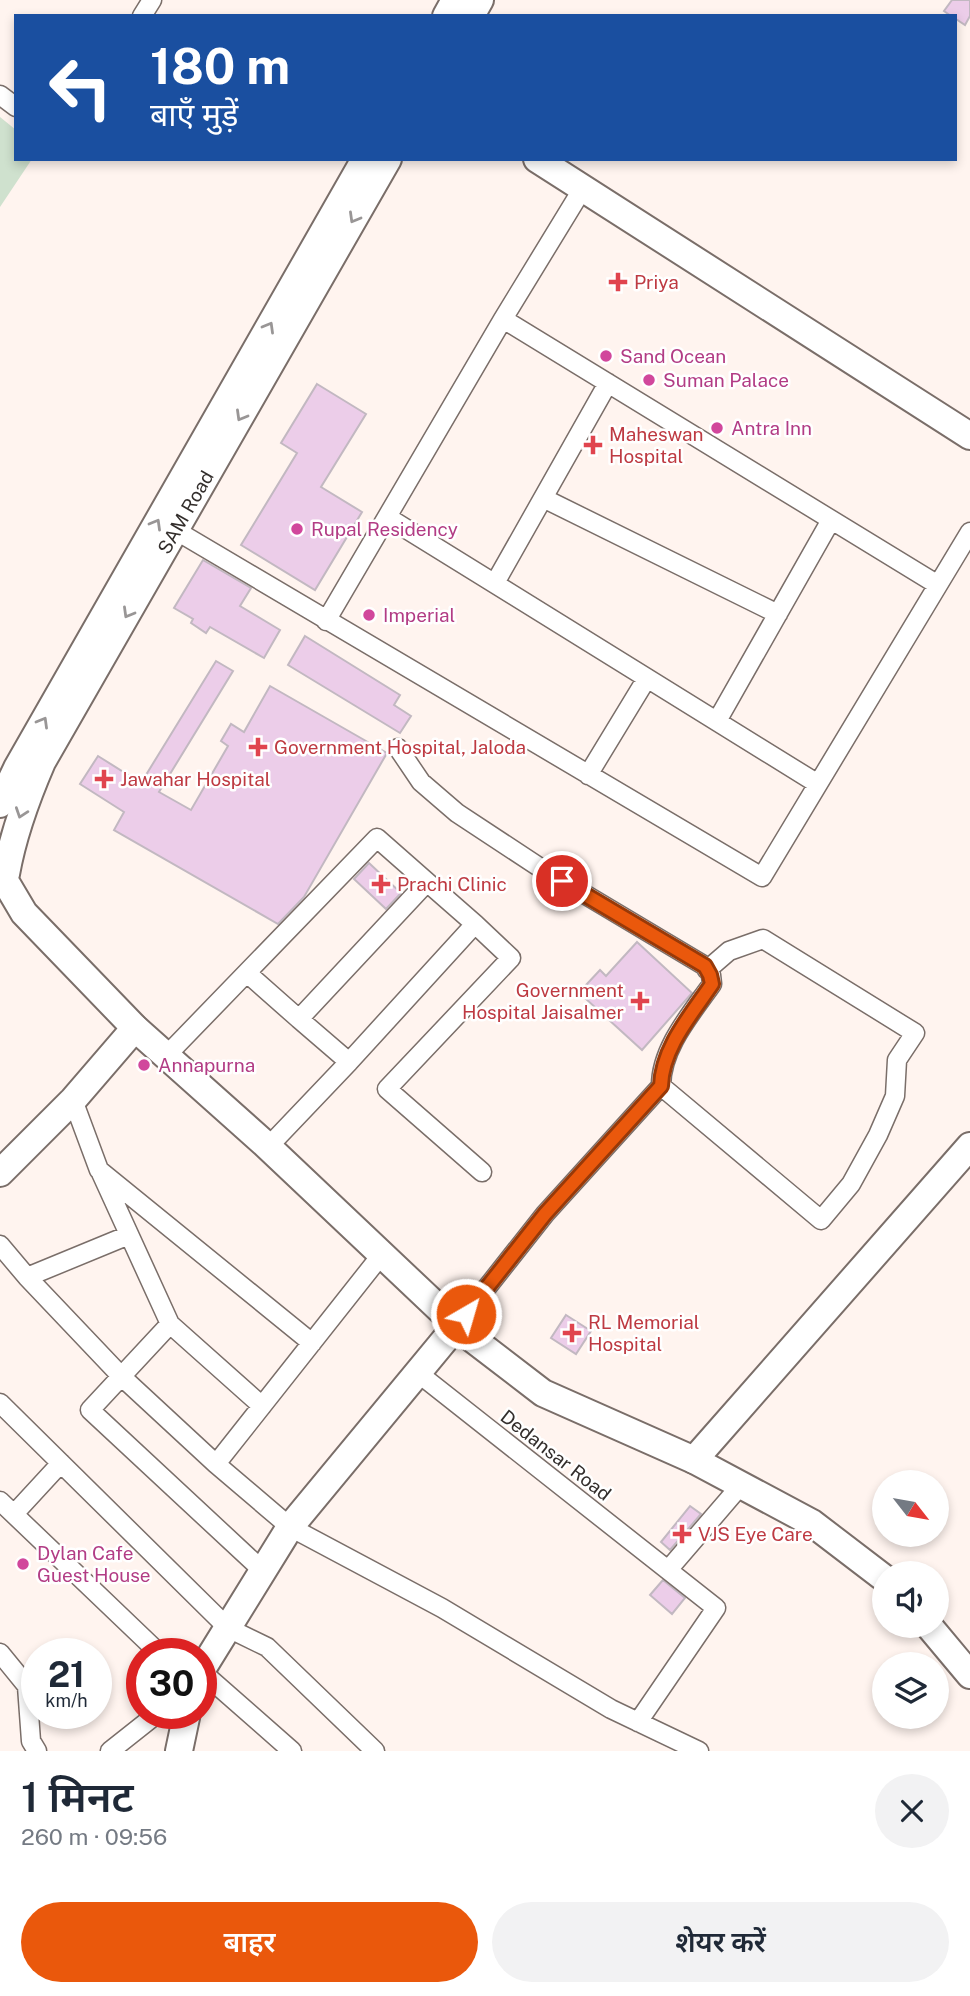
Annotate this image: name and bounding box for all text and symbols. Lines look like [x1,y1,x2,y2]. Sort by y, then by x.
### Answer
text: 180 m [150,37,290,95]
icon: left [35,42,126,133]
text: बाएँ मुड़ें [150,96,238,133]
one-way arrow [349,211,362,224]
place label: Priya [634,271,679,293]
marker: Priya [608,272,628,292]
one-way arrow [261,321,274,334]
place label: Sand Ocean [620,345,726,367]
marker: Sand Ocean [598,348,614,364]
place label: Suman Palace [663,369,789,391]
marker: Suman Palace [641,372,657,388]
one-way arrow [236,408,249,421]
place label: Antra Inn [731,417,812,439]
marker: Antra Inn [709,420,725,436]
place label: Maheswan Hospital [609,423,704,467]
marker: Maheswan Hospital [583,435,603,455]
street label: SAM Road [153,467,218,558]
place label: Rupal Residency [311,518,458,540]
one-way arrow [148,519,161,532]
marker: Rupal Residency [289,521,305,537]
place label: Imperial [383,604,455,626]
one-way arrow [123,606,136,618]
marker: Imperial [361,607,377,623]
one-way arrow [35,716,48,729]
place label: Government Hospital, Jaloda [274,736,526,758]
marker: Government Hospital, Jaloda [248,737,268,757]
place label: Jawahar Hospital [120,768,270,790]
marker: Jawahar Hospital [94,769,114,789]
one-way arrow [15,807,29,819]
pin [532,851,592,911]
icon: arrive [543,862,581,900]
place label: Prachi Clinic [397,873,507,895]
marker: Prachi Clinic [371,874,391,894]
place label: Government Hospital Jaisalmer [462,979,624,1023]
marker: Government Hospital Jaisalmer [630,991,650,1011]
place label: Annapurna [158,1054,255,1076]
marker: Annapurna [136,1057,152,1073]
position arrow [429,1277,503,1351]
place label: RL Memorial Hospital [588,1311,699,1355]
marker: RL Memorial Hospital [562,1323,582,1343]
street label: Dedansar Road [496,1405,616,1505]
north arrow [872,1470,948,1547]
map controls [872,1470,949,1729]
place label: VJS Eye Care [698,1523,813,1545]
marker: VJS Eye Care [672,1524,692,1544]
place label: Dylan Cafe Guest House [37,1542,151,1586]
marker: Dylan Cafe Guest House [15,1556,31,1572]
button: sound [872,1561,949,1638]
speed limit sign: 30 [126,1638,217,1729]
button: layers [872,1652,949,1729]
text: 21 [48,1654,85,1695]
text: km/h [45,1690,88,1711]
text: 1 मिनट [21,1772,134,1821]
button: close [875,1774,949,1848]
text: 260 m · 09:56 [21,1823,167,1850]
button: बाहर [21,1902,478,1982]
button: शेयर करें [492,1902,949,1982]

